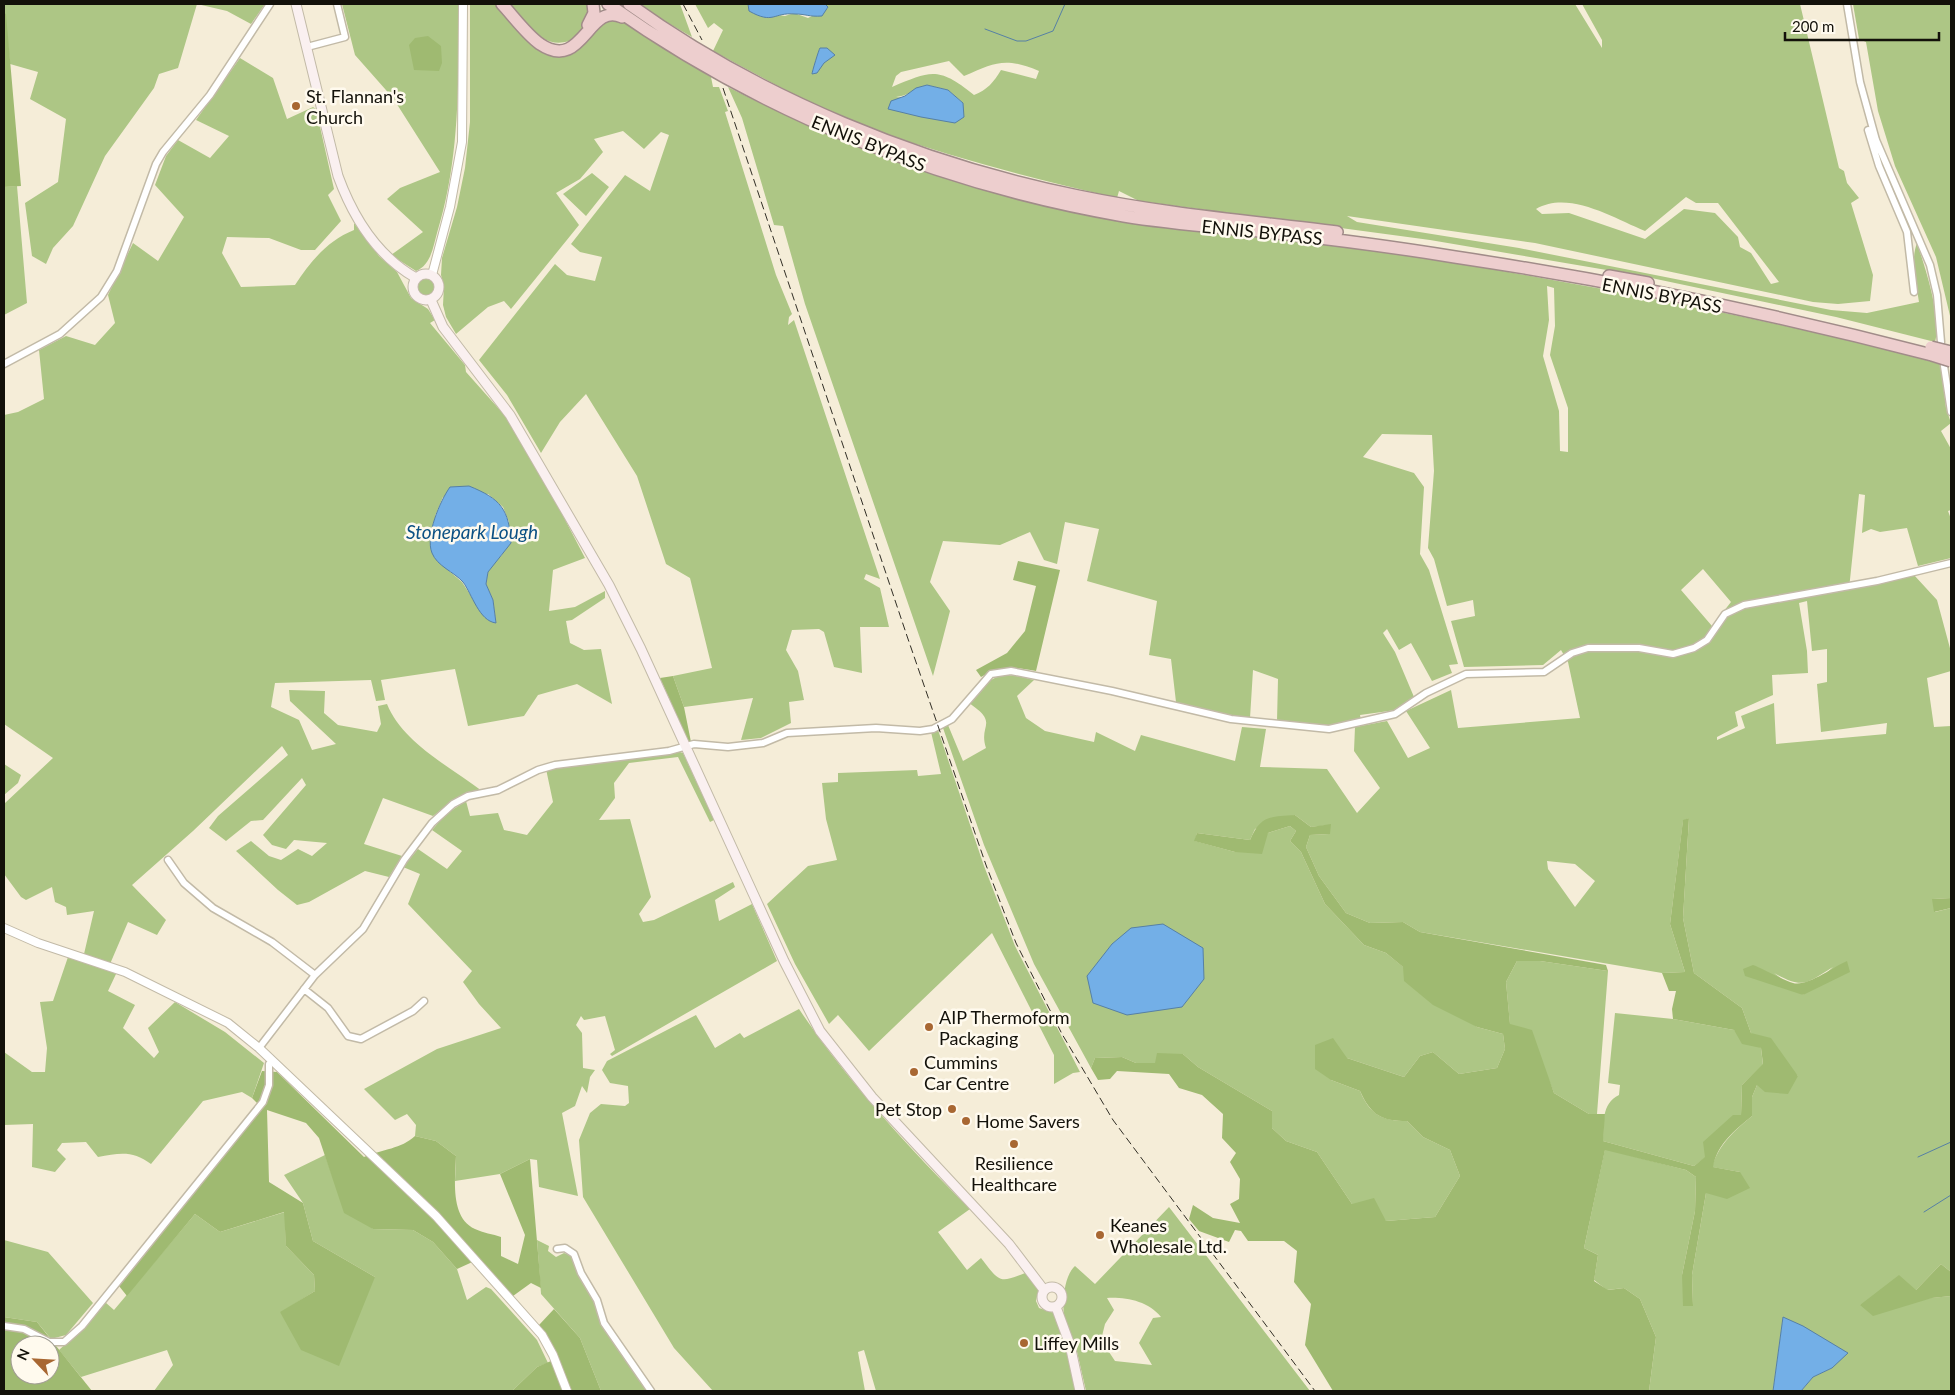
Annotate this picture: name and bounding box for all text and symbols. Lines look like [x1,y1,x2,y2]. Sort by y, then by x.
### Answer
scale bar [1785,10,1939,42]
text: 200 m [1792,17,1834,35]
place label: St. Flannan's Church [306,85,404,128]
marker: St. Flannan's Church [290,100,302,112]
street label: ENNIS BYPASS [809,110,929,176]
street label: ENNIS BYPASS [1200,215,1324,249]
street label: ENNIS BYPASS [1600,273,1724,317]
water label: Stonepark Lough [406,520,538,543]
place label: AIP Thermoform Packaging [939,1006,1070,1049]
marker: AIP Thermoform Packaging [923,1021,935,1033]
place label: Cummins Car Centre [924,1051,1009,1094]
marker: Cummins Car Centre [908,1066,920,1078]
place label: Pet Stop [875,1098,942,1120]
marker: Pet Stop [946,1103,958,1115]
place label: Home Savers [976,1110,1080,1132]
marker: Home Savers [960,1115,972,1127]
marker: Resilience Healthcare [1008,1138,1020,1150]
place label: Resilience Healthcare [971,1152,1057,1195]
place label: Keanes Wholesale Ltd. [1110,1214,1227,1257]
marker: Keanes Wholesale Ltd. [1094,1229,1106,1241]
place label: Liffey Mills [1034,1332,1119,1354]
north arrow [10,1335,60,1385]
marker: Liffey Mills [1018,1337,1030,1349]
text: N [13,1346,33,1363]

